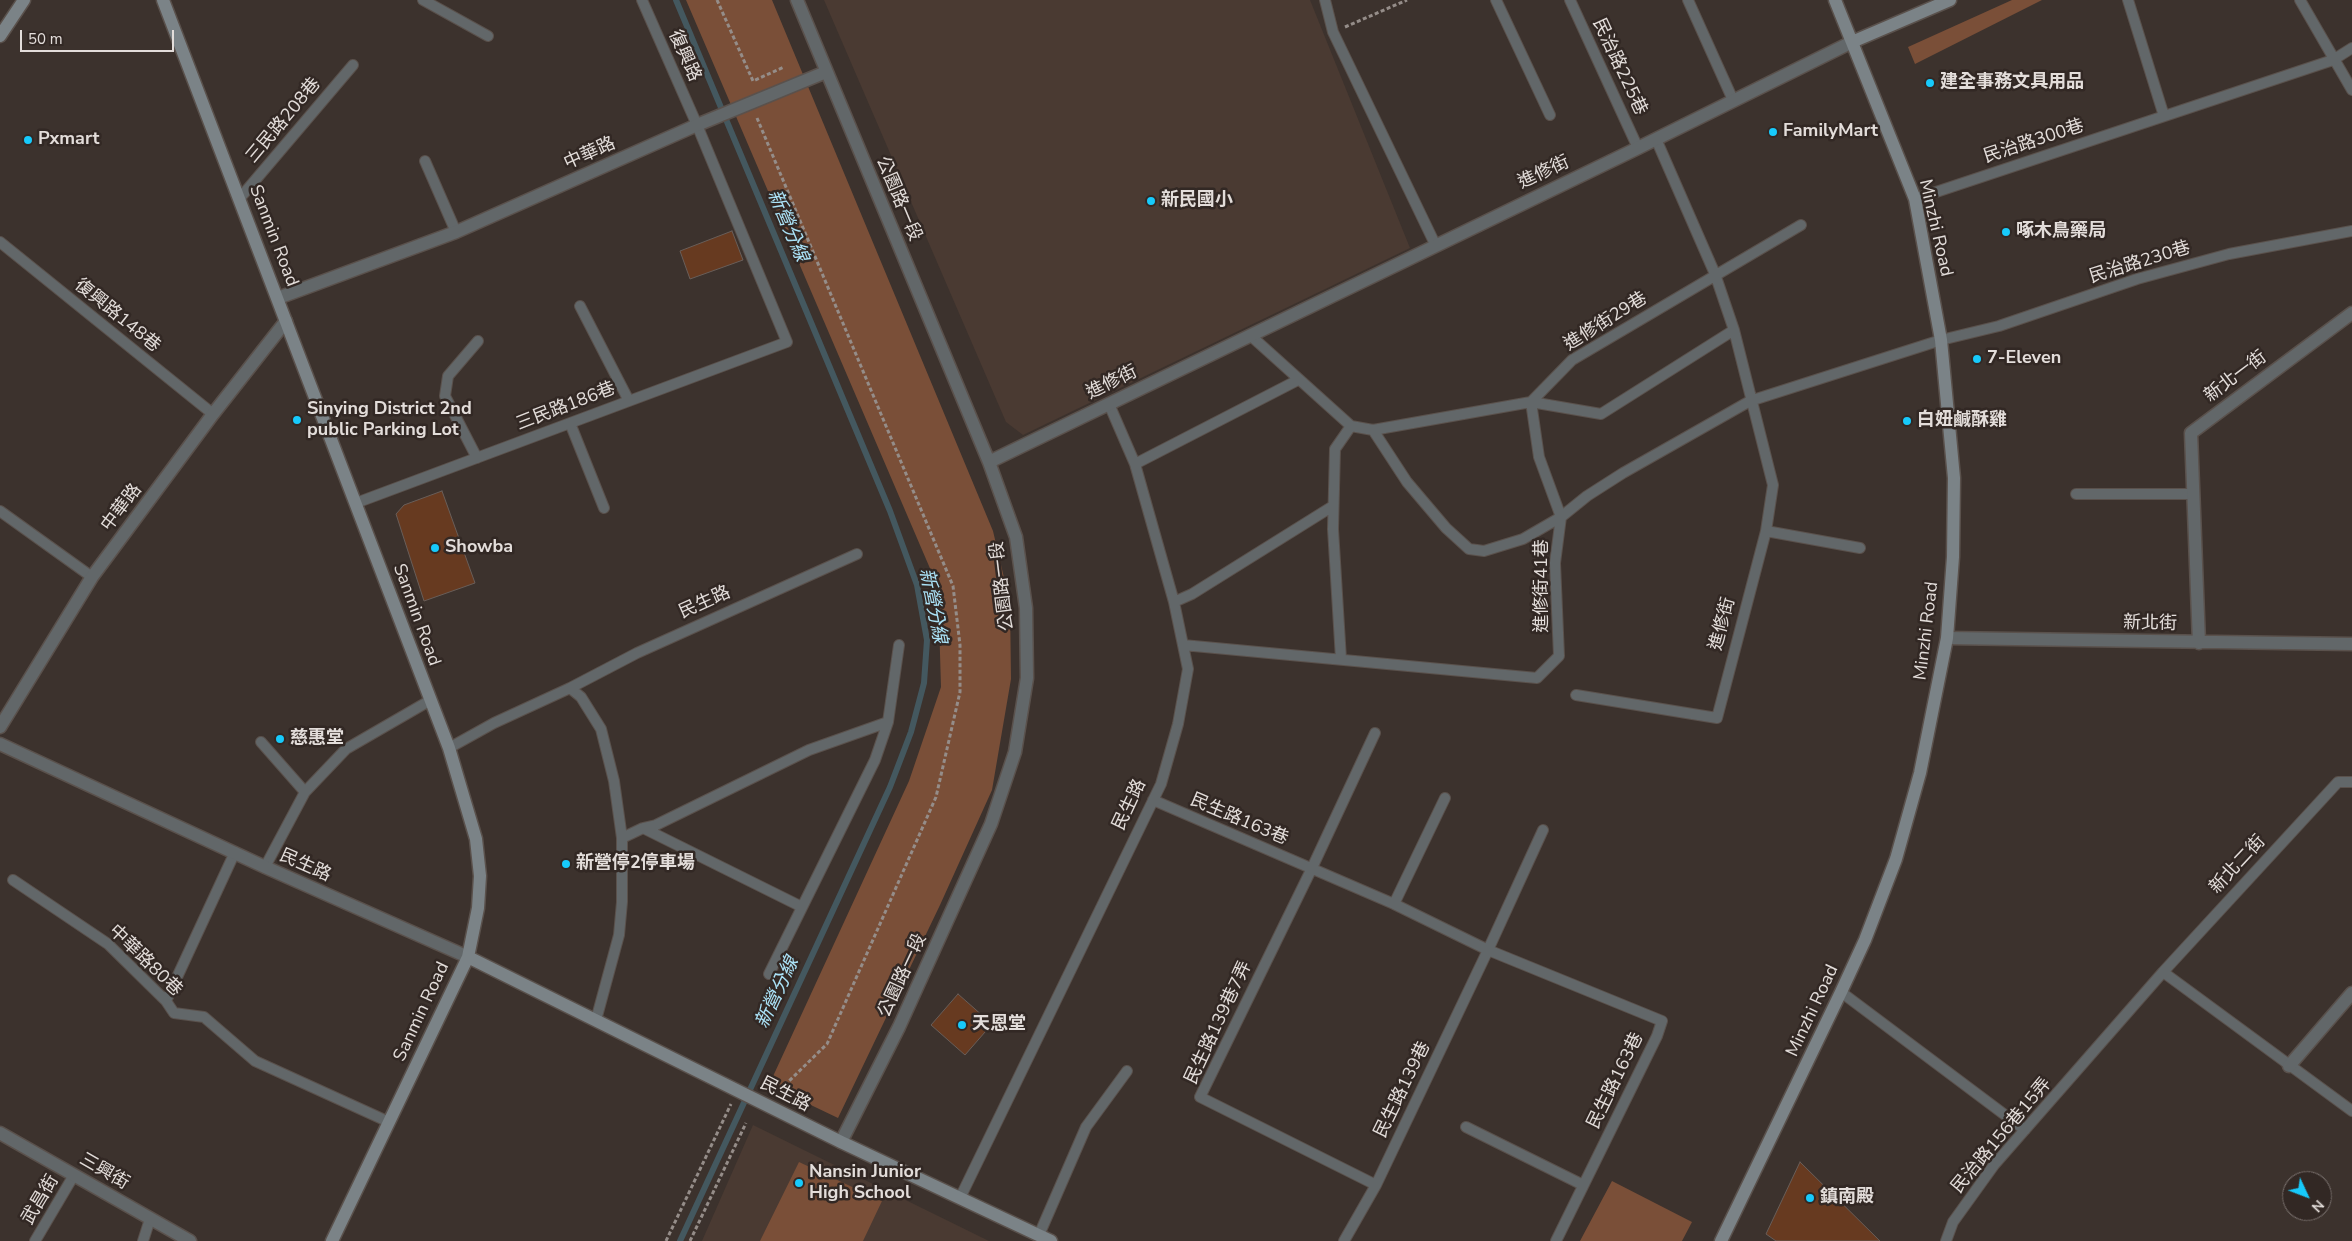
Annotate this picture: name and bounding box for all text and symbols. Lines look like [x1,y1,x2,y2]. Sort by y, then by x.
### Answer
street label: 民治路225巷 [1587,15,1651,119]
scale bar [22,20,176,52]
street label: 復興路 [663,27,705,85]
text: 50 m [28,29,63,49]
place label: 建全事務文具用品 [1940,72,2084,94]
street label: 三民路208巷 [242,74,326,168]
marker: 建全事務文具用品 [1924,77,1936,89]
street label: 民治路300巷 [1981,116,2087,168]
place label: FamilyMart [1783,121,1878,143]
marker: FamilyMart [1767,126,1779,138]
place label: Pxmart [38,129,99,151]
street label: 中華路 [561,133,619,175]
marker: Pxmart [22,134,34,146]
street label: 進修街 [1515,152,1573,194]
street label: 公園路一段 [870,153,926,245]
street label: Minzhi Road [1913,177,1957,279]
street label: Sanmin Road [244,182,302,290]
water label: 新營分線 [762,187,812,265]
place label: 新民國小 [1161,190,1233,212]
marker: 新民國小 [1145,195,1157,207]
place label: 啄木鳥藥局 [2016,221,2106,243]
marker: 啄木鳥藥局 [2000,226,2012,238]
street label: 民治路230巷 [2087,237,2193,289]
street label: 復興路148巷 [70,275,164,357]
street label: 進修街29巷 [1561,288,1651,356]
street label: 新北一街 [2201,347,2271,407]
place label: 7-Eleven [1987,348,2061,370]
marker: 7-Eleven [1971,353,1983,365]
street label: 進修街 [1083,361,1141,405]
street label: 三民路186巷 [513,378,619,436]
place label: Sinying District 2nd public Parking Lot [307,399,472,442]
place label: 白妞鹹酥雞 [1917,410,2007,432]
marker: Sinying District 2nd public Parking Lot [291,414,303,426]
marker: 白妞鹹酥雞 [1901,415,1913,427]
street label: 中華路 [97,480,147,536]
place label: Showba [445,537,513,559]
street label: 進修街41巷 [1532,539,1554,633]
street label: 公園路一段 [987,540,1019,632]
marker: Showba [429,542,441,554]
street label: Sanmin Road [388,561,444,669]
water label: 新營分線 [914,567,950,645]
street label: Minzhi Road [1910,581,1944,681]
street label: 民生路 [676,582,734,624]
street label: 進修街 [1706,595,1740,653]
street label: 新北街 [2123,613,2177,635]
place label: 慈惠堂 [290,728,344,750]
marker: 慈惠堂 [274,733,286,745]
street label: 民生路 [1109,776,1151,834]
street label: 民生路163巷 [1187,790,1291,850]
street label: 新北二街 [2206,831,2270,899]
street label: 民生路 [276,845,334,887]
place label: 新營停2停車場 [576,853,695,875]
marker: 新營停2停車場 [560,858,572,870]
street label: 中華路80巷 [104,921,186,1001]
street label: 公園路一段 [874,931,932,1021]
water label: 新營分線 [752,954,804,1032]
street label: 民生路139巷7弄 [1181,958,1257,1088]
street label: Sanmin Road [390,959,454,1065]
street label: Minzhi Road [1782,962,1844,1060]
place label: 天恩堂 [972,1014,1026,1036]
marker: 天恩堂 [956,1019,968,1031]
street label: 民生路163巷 [1583,1029,1649,1133]
street label: 民生路139巷 [1370,1038,1436,1142]
street label: 民生路 [756,1073,814,1117]
street label: 民治路156巷15弄 [1947,1074,2057,1198]
street label: 三興街 [75,1149,133,1195]
place label: Nansin Junior High School [809,1162,921,1204]
street label: 武昌街 [18,1171,64,1229]
north arrow [2282,1171,2332,1221]
marker: Nansin Junior High School [793,1177,805,1189]
place label: 鎮南殿 [1820,1187,1874,1209]
marker: 鎮南殿 [1804,1192,1816,1204]
text: N [2307,1196,2328,1216]

